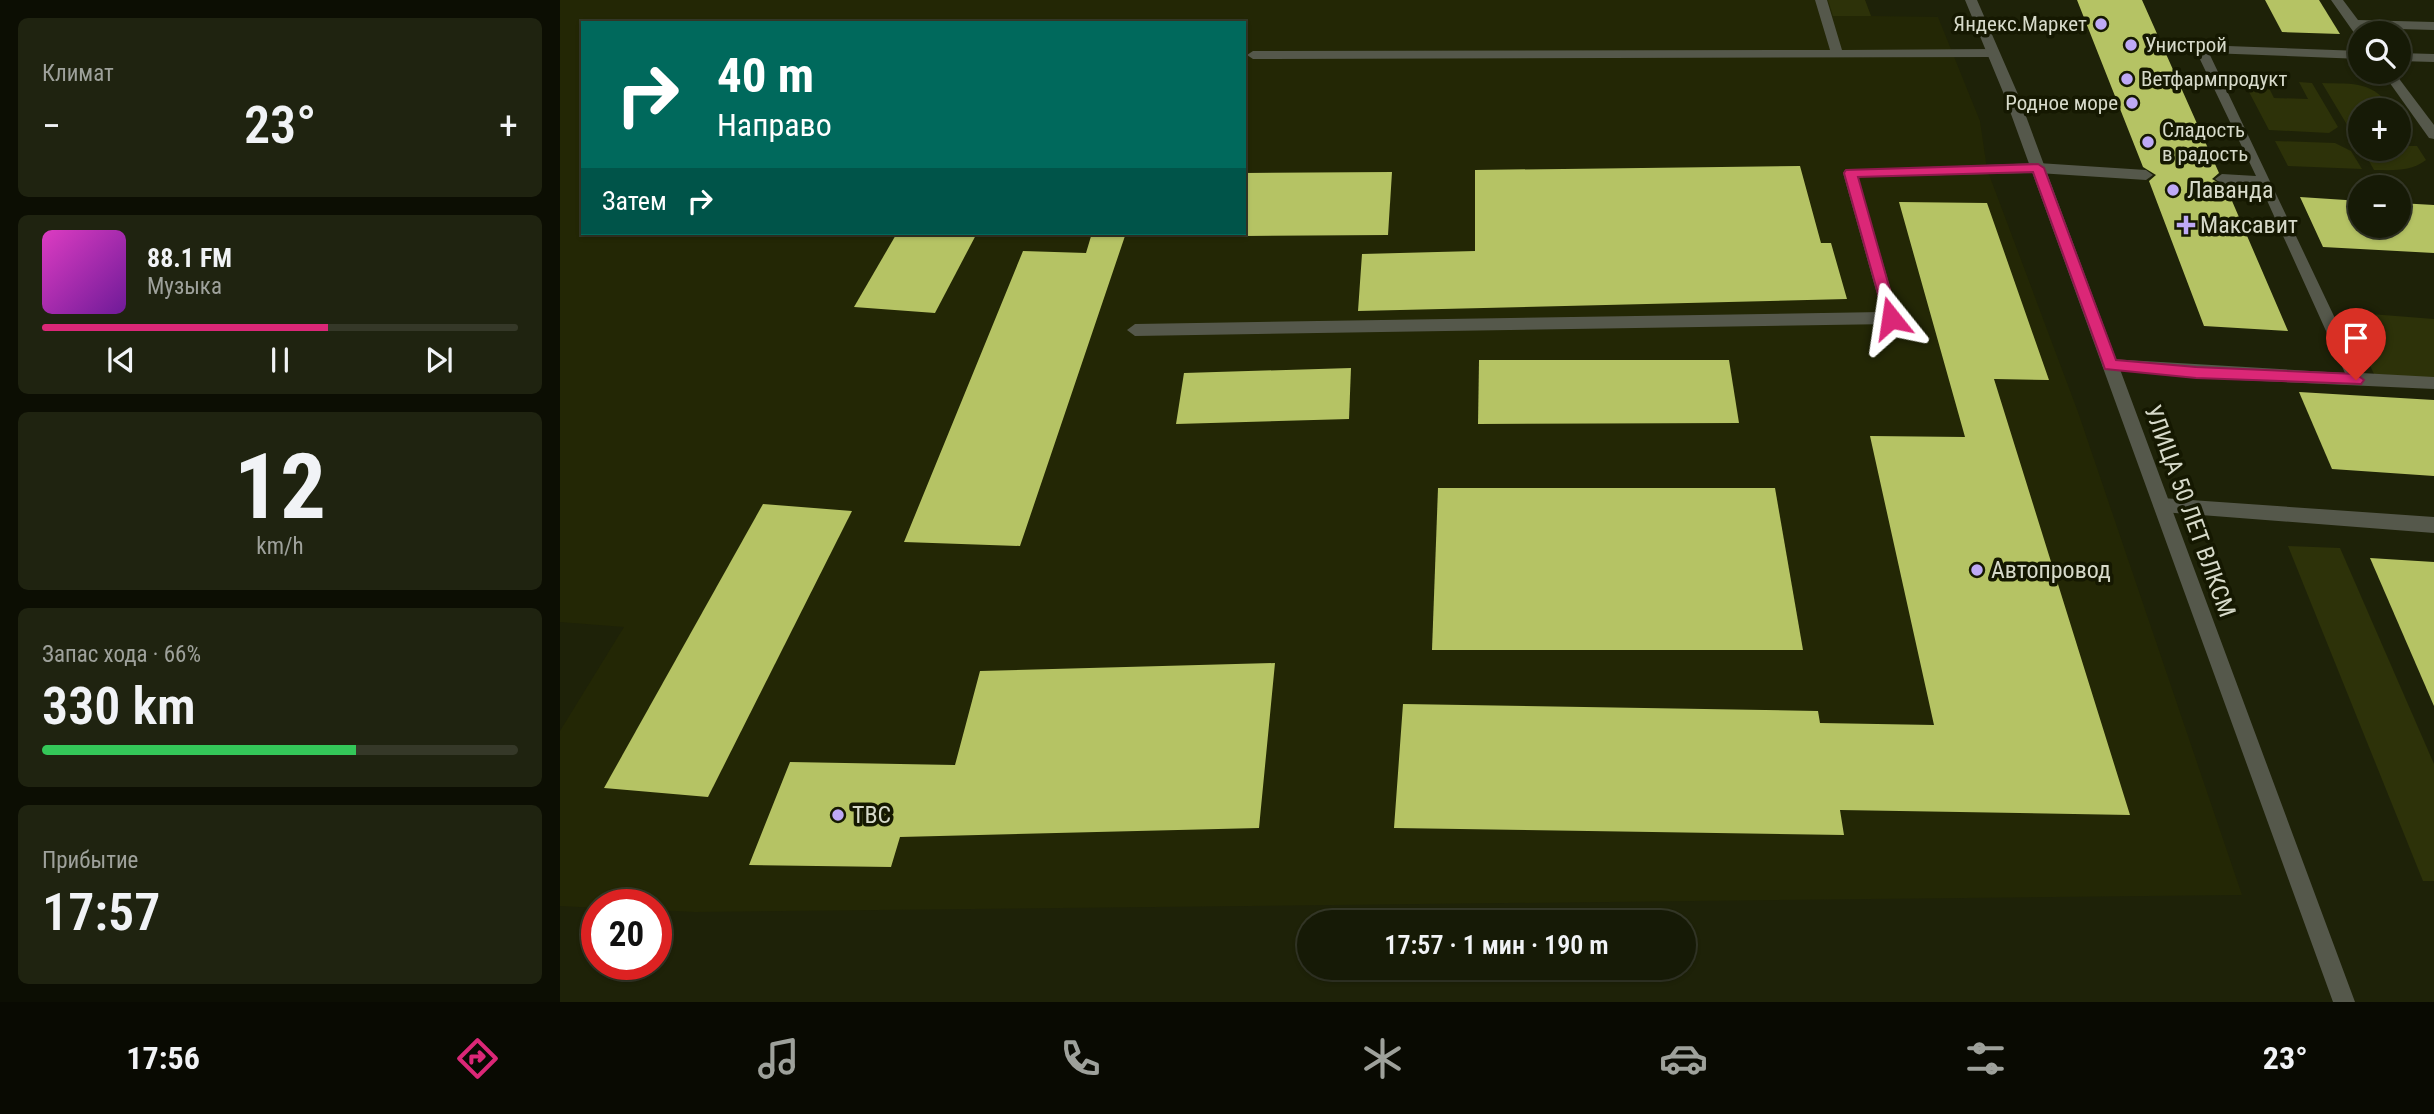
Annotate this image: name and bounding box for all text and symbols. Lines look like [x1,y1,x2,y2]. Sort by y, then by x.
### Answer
place label: Яндекс.Маркет [1953,12,2087,36]
marker: Яндекс.Маркет [2093,16,2109,32]
map controls [2348,21,2411,238]
button: search [2348,21,2411,84]
place label: Унистрой [2145,33,2227,57]
marker: Унистрой [2123,37,2139,53]
text: 40 m [717,47,814,104]
icon: right [602,49,693,140]
text: Климат [42,60,114,87]
place label: Ветфармпродукт [2141,67,2287,91]
marker: Ветфармпродукт [2119,71,2135,87]
place label: Родное море [2005,91,2118,115]
text: 23° [244,95,316,156]
marker: Родное море [2124,95,2140,111]
button: + [2348,98,2411,161]
text: − [42,104,61,148]
text: + [499,104,518,148]
text: Направо [717,106,832,144]
place label: Сладость в радость [2162,118,2248,166]
marker: Сладость в радость [2140,134,2156,150]
button: − [2348,175,2411,238]
place label: Лаванда [2187,176,2273,204]
icon: right [681,182,719,220]
marker: Лаванда [2165,182,2181,198]
text: Затем [602,186,667,216]
place label: Максавит [2200,211,2298,239]
marker: Максавит [2178,217,2194,233]
text: 88.1 FM [147,243,232,273]
text: Музыка [147,273,222,300]
position arrow [1854,281,1928,355]
pin [2326,308,2386,380]
icon: arrive [2337,319,2375,357]
icon: previous [102,341,140,379]
icon: pause [261,341,299,379]
icon: next [420,341,458,379]
street label: УЛИЦА 50 ЛЕТ ВЛКСМ [2139,401,2241,621]
text: 12 [234,434,326,540]
text: km/h [256,533,304,560]
place label: Автопровод [1991,556,2111,584]
marker: Автопровод [1969,562,1985,578]
text: Запас хода · 66% [42,641,201,668]
text: 330 km [42,676,196,737]
place label: ТВС [852,801,891,829]
marker: ТВС [830,807,846,823]
text: Прибытие [42,847,138,874]
text: 17:57 [42,882,160,943]
speed limit sign: 20 [581,889,672,980]
text: 17:57 · 1 мин · 190 m [1384,930,1609,960]
icon: directions [453,1034,502,1083]
icon: music [754,1034,803,1083]
icon: phone [1056,1034,1105,1083]
icon: climate [1358,1034,1407,1083]
icon: car [1659,1034,1708,1083]
icon: filters [1961,1034,2010,1083]
text: 17:56 [126,1039,200,1077]
text: 23° [2263,1039,2308,1077]

